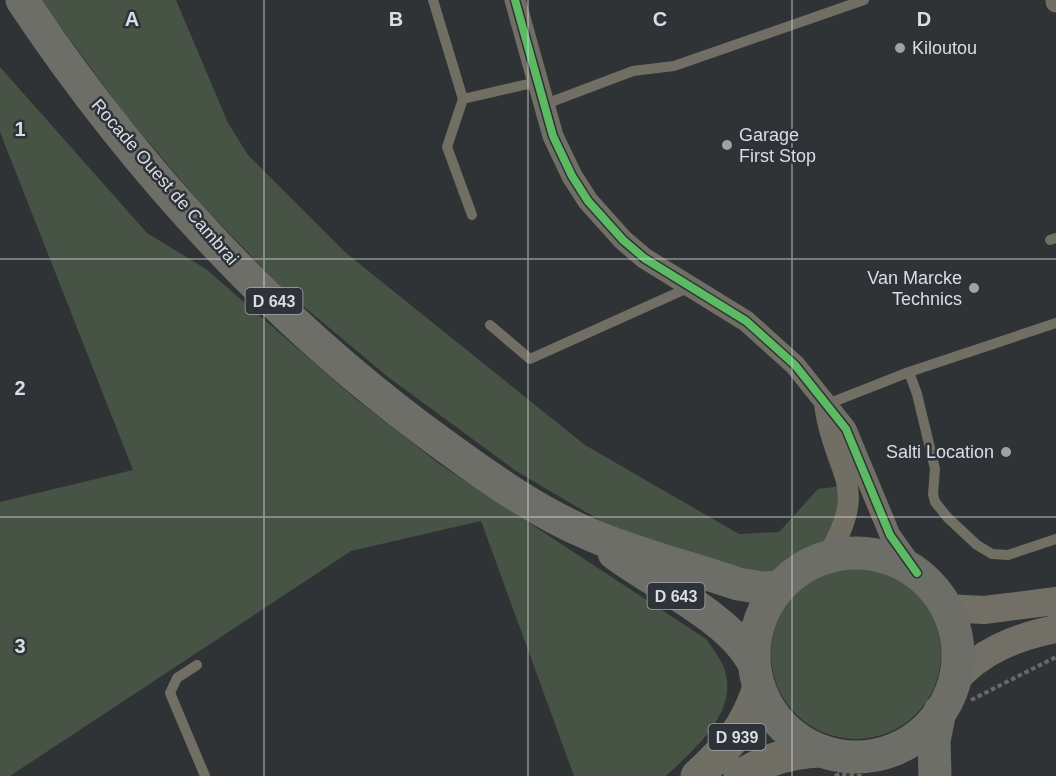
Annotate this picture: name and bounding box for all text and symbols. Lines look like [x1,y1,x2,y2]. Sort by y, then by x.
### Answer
text: A [125,8,139,30]
text: B [389,8,403,30]
text: C [653,8,667,30]
text: D [917,8,931,30]
place label: Kiloutou [912,38,977,58]
marker: Kiloutou [893,41,907,55]
street label: Rocade Ouest de Cambrai [88,95,242,269]
text: 1 [14,118,26,140]
place label: Garage First Stop [739,125,816,166]
marker: Garage First Stop [720,138,734,152]
place label: Van Marcke Technics [867,268,962,309]
marker: Van Marcke Technics [967,281,981,295]
road number: D 643 [246,288,302,314]
text: 2 [14,377,26,399]
place label: Salti Location [886,442,994,462]
marker: Salti Location [999,445,1013,459]
road number: D 643 [648,583,704,609]
text: 3 [14,635,26,657]
road number: D 939 [708,724,766,750]

